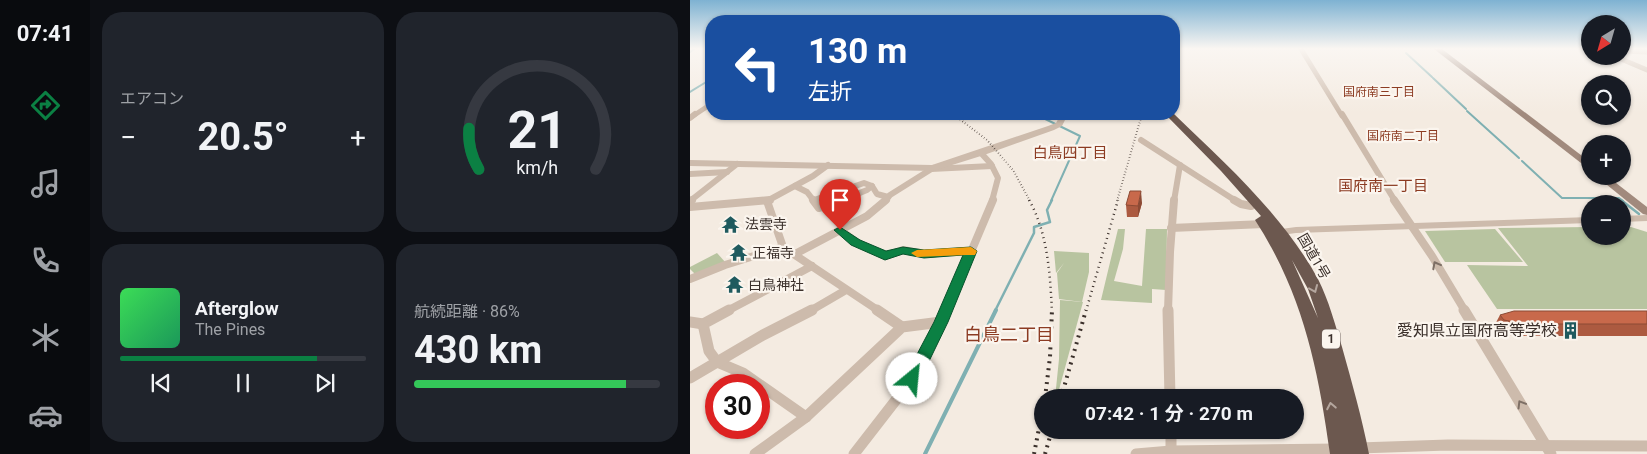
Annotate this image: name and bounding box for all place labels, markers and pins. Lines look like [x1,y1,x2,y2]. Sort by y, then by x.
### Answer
pin [819,179,861,230]
temple icon: 法雲寺 [721,214,741,234]
place label: 法雲寺 [745,216,787,232]
temple icon: 正福寺 [728,243,748,263]
place label: 正福寺 [752,245,794,261]
temple icon: 白鳥神社 [724,275,744,295]
place label: 白鳥神社 [748,277,804,293]
building icon: 愛知県立国府高等学校 [1561,320,1581,340]
place label: 愛知県立国府高等学校 [1397,321,1557,340]

